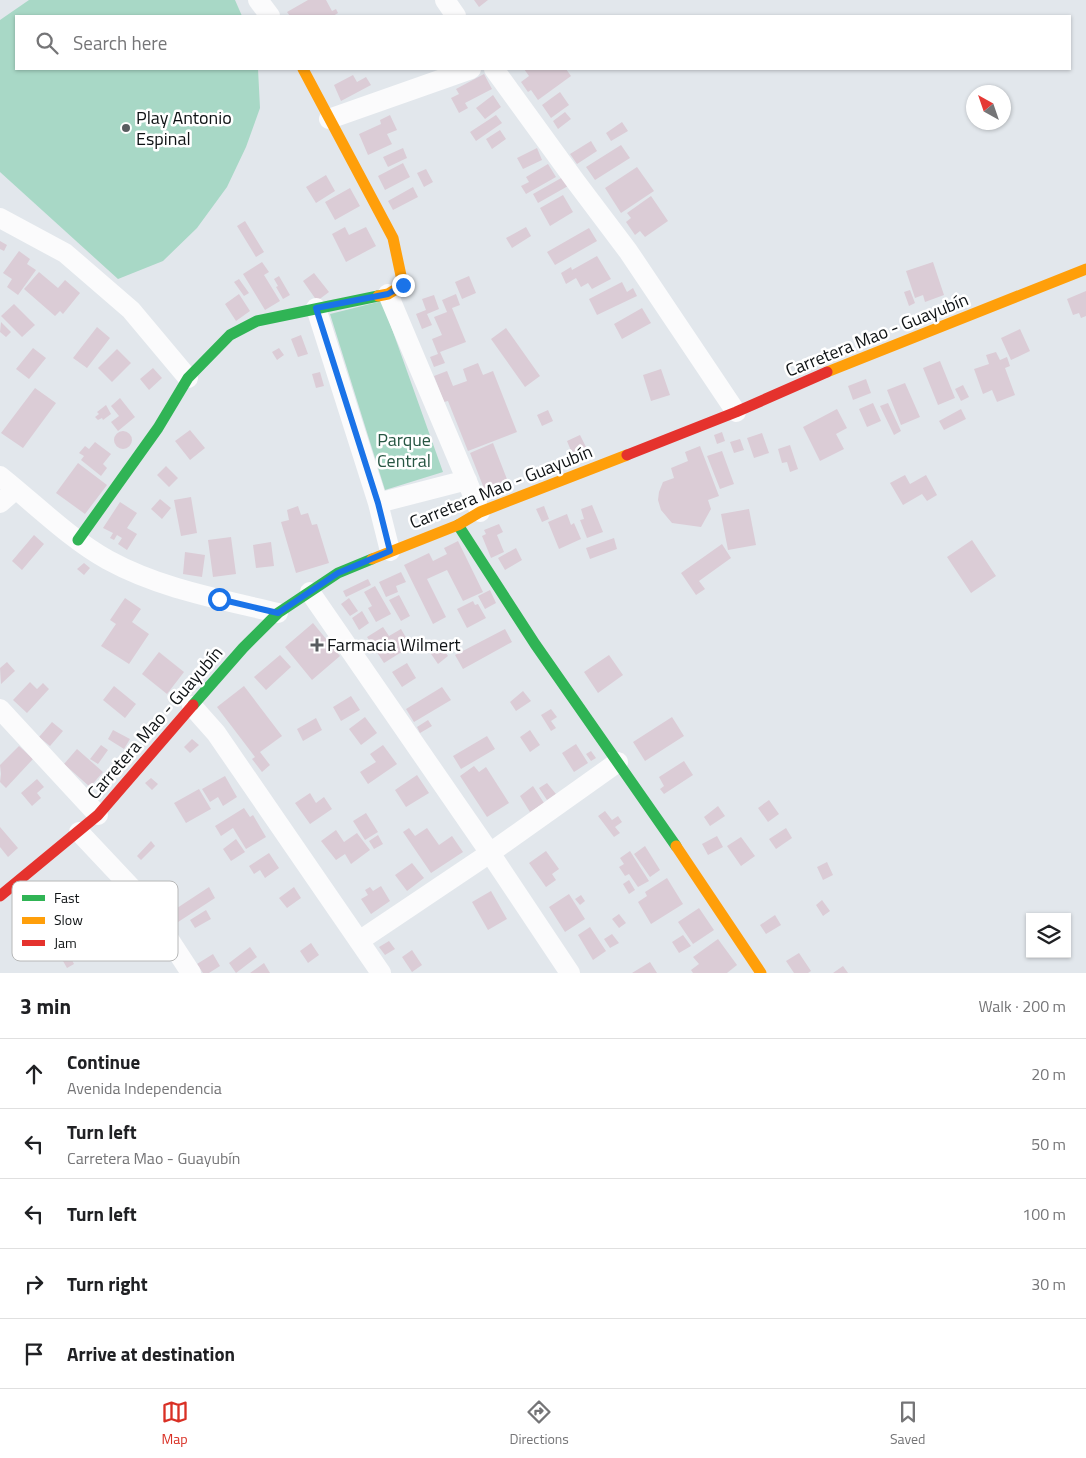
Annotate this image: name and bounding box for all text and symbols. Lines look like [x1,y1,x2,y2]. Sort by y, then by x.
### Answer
search box [15,15,1071,70]
text: Search here [73,28,167,57]
icon: search [33,29,61,57]
north arrow [966,85,1011,130]
place label: Play Antonio Espinal [136,104,232,152]
marker: Play Antonio Espinal [120,122,132,134]
route end [392,274,415,297]
street label: Carretera Mao - Guayubín [781,285,972,384]
park label: Parque Central [377,426,431,474]
street label: Carretera Mao - Guayubín [405,437,596,536]
route start [208,588,231,611]
place label: Farmacia Wilmert [327,631,461,658]
marker: Farmacia Wilmert [311,639,323,651]
street label: Carretera Mao - Guayubín [80,640,229,805]
legend [12,881,178,961]
text: Fast [54,887,79,908]
text: Slow [54,909,83,930]
map controls [1026,913,1071,958]
button: layers [1026,913,1071,958]
text: Jam [54,932,77,953]
text: 3 min [20,990,71,1022]
text: Walk · 200 m [978,994,1066,1018]
text: Continue [67,1047,140,1076]
icon: ahead [20,1060,48,1088]
text: 20 m [1031,1062,1066,1086]
text: Avenida Independencia [67,1076,222,1100]
text: Turn left [67,1117,137,1146]
icon: left [20,1130,48,1158]
text: 50 m [1031,1132,1066,1156]
text: Carretera Mao - Guayubín [67,1146,240,1170]
text: Turn left [67,1199,137,1228]
icon: left [20,1200,48,1228]
text: 100 m [1022,1202,1066,1226]
text: Turn right [67,1269,148,1298]
icon: right [20,1270,48,1298]
text: 30 m [1031,1272,1066,1296]
text: Arrive at destination [67,1339,235,1368]
icon: arrive [20,1340,48,1368]
tab: Map [161,1398,189,1449]
tab: Directions [510,1398,569,1449]
tab: Saved [890,1398,926,1449]

